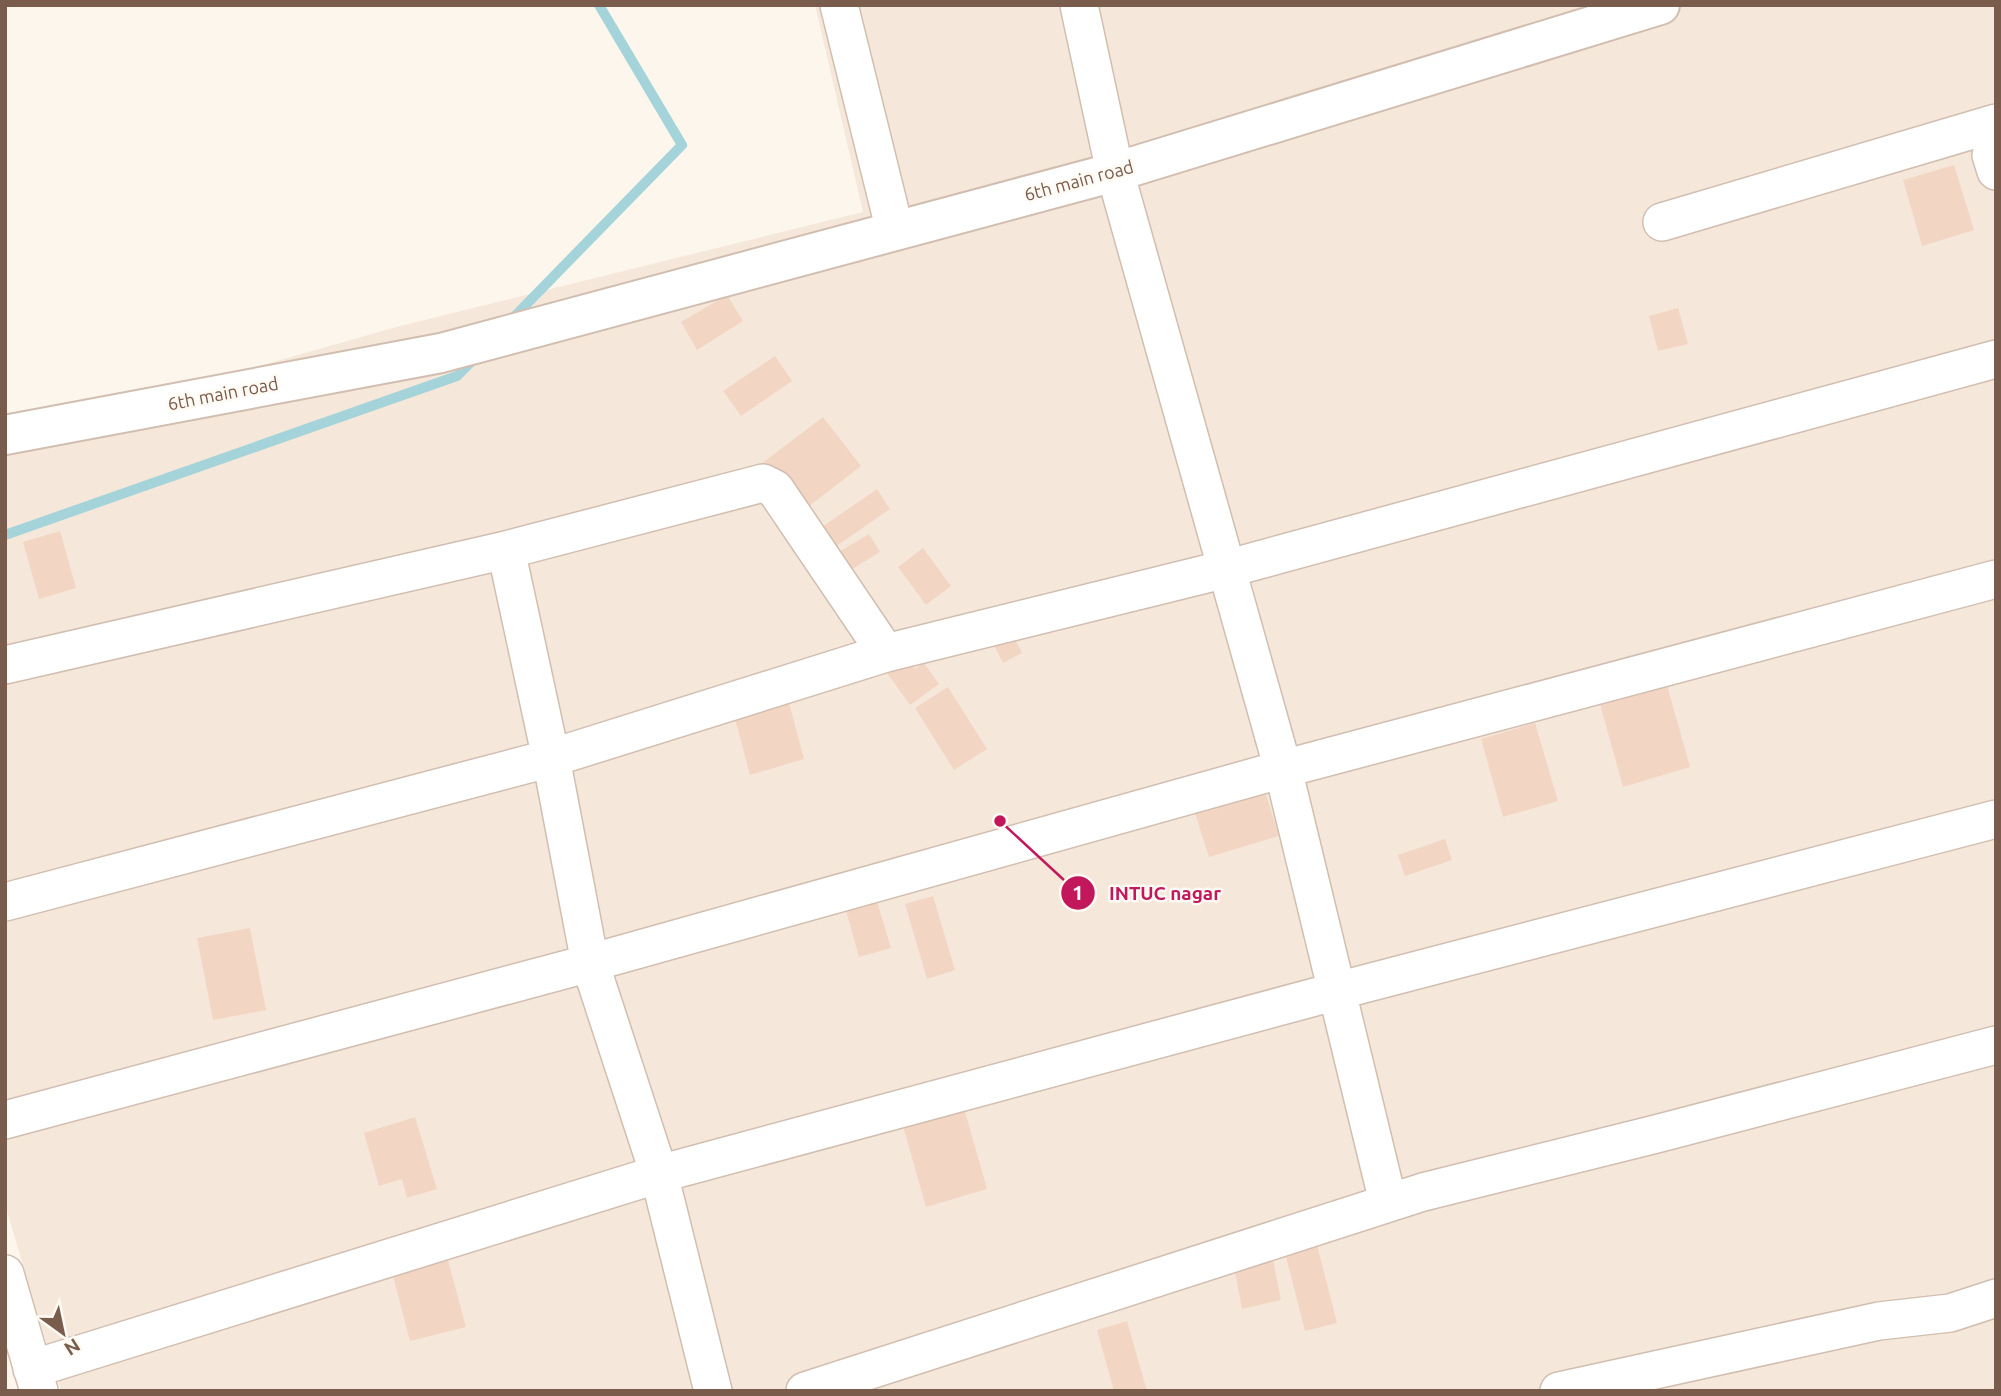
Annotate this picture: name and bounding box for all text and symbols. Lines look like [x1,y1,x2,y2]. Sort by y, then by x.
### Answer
street label: 6th main road [1022,156,1136,204]
street label: 6th main road [166,372,280,414]
callout: INTUC nagar [1060,873,1235,913]
text: 1 [1072,880,1084,904]
text: INTUC nagar [1109,882,1221,904]
north arrow [28,1298,98,1368]
text: N [60,1334,84,1360]

